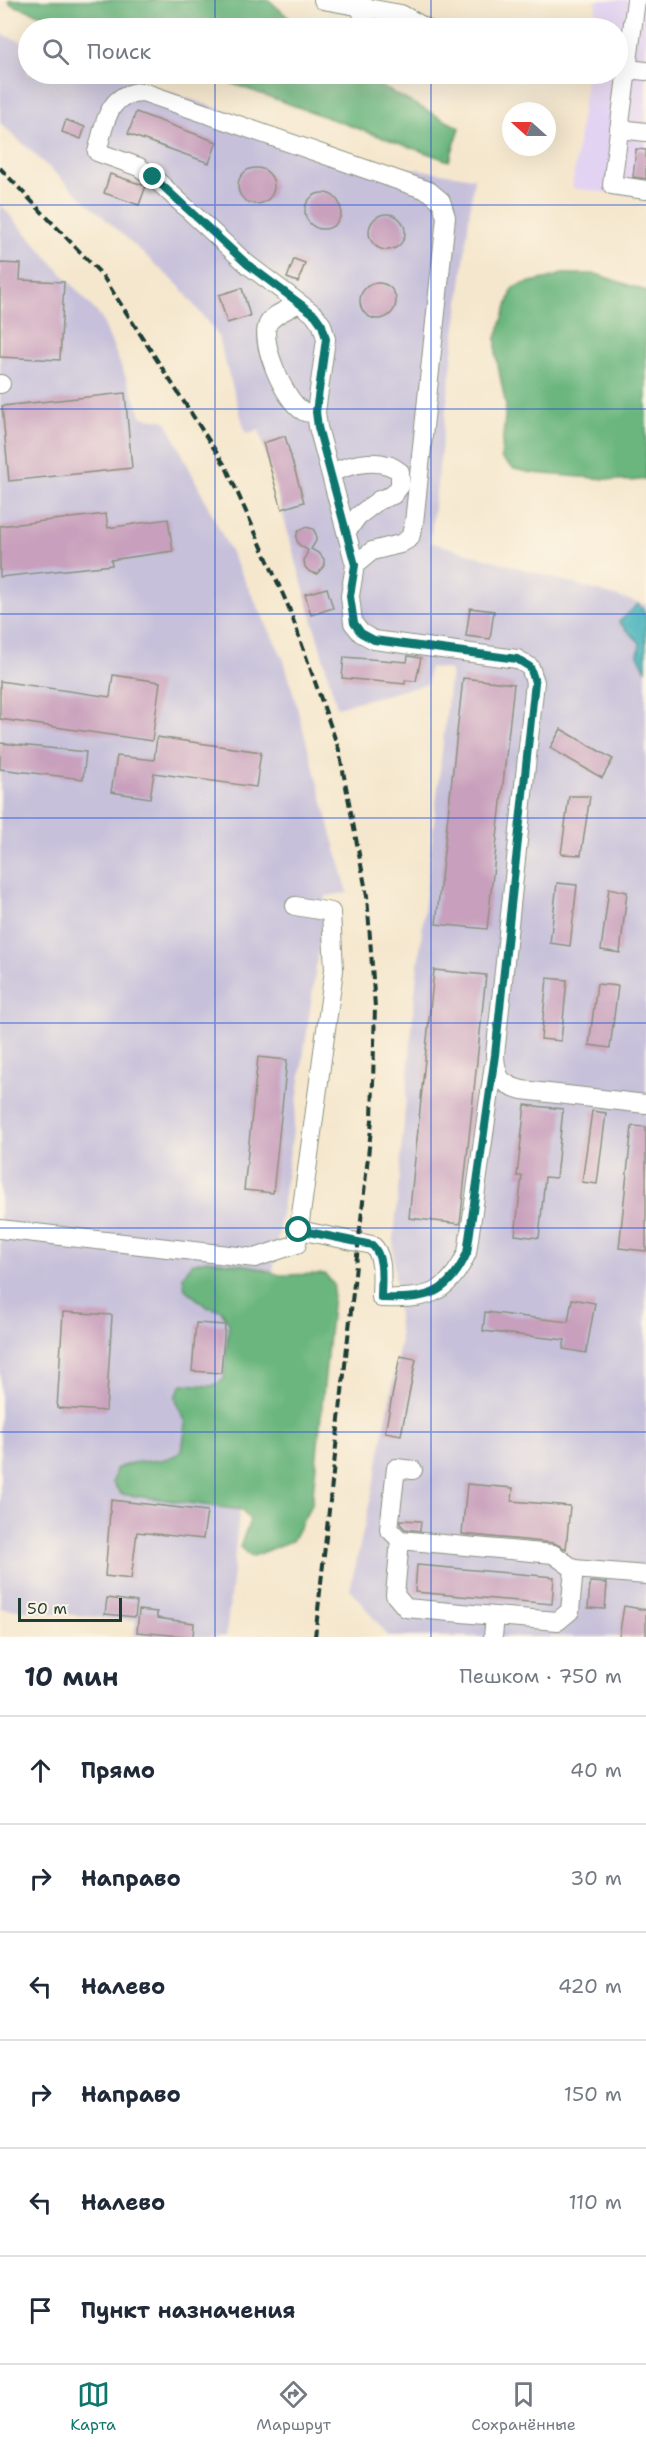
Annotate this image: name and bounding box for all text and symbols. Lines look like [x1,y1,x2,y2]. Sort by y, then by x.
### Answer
search box [18,18,628,84]
icon: search [39,35,72,68]
text: Поиск [87,37,151,66]
north arrow [502,102,556,156]
route end [139,163,165,189]
route start [285,1216,311,1242]
scale bar [18,1595,122,1622]
text: 50 m [27,1598,67,1619]
text: 10 мин [24,1659,118,1694]
text: Пешком · 750 m [460,1663,622,1689]
icon: ahead [24,1754,57,1787]
text: Прямо [81,1756,155,1785]
text: 40 m [570,1757,622,1783]
icon: right [24,1862,57,1895]
text: Направо [81,1864,181,1893]
text: 30 m [570,1865,622,1891]
icon: left [24,1970,57,2003]
text: Налево [81,1972,165,2001]
text: 420 m [558,1973,622,1999]
icon: right [24,2078,57,2111]
text: Направо [81,2080,181,2109]
text: 150 m [564,2081,622,2107]
icon: left [24,2186,57,2219]
text: Налево [81,2188,165,2217]
text: 110 m [568,2189,622,2215]
icon: arrive [24,2294,57,2327]
text: Пункт назначения [81,2296,295,2325]
tab: Карта [70,2378,116,2435]
tab: Маршрут [256,2378,331,2435]
tab: Сохранённые [471,2378,576,2435]

